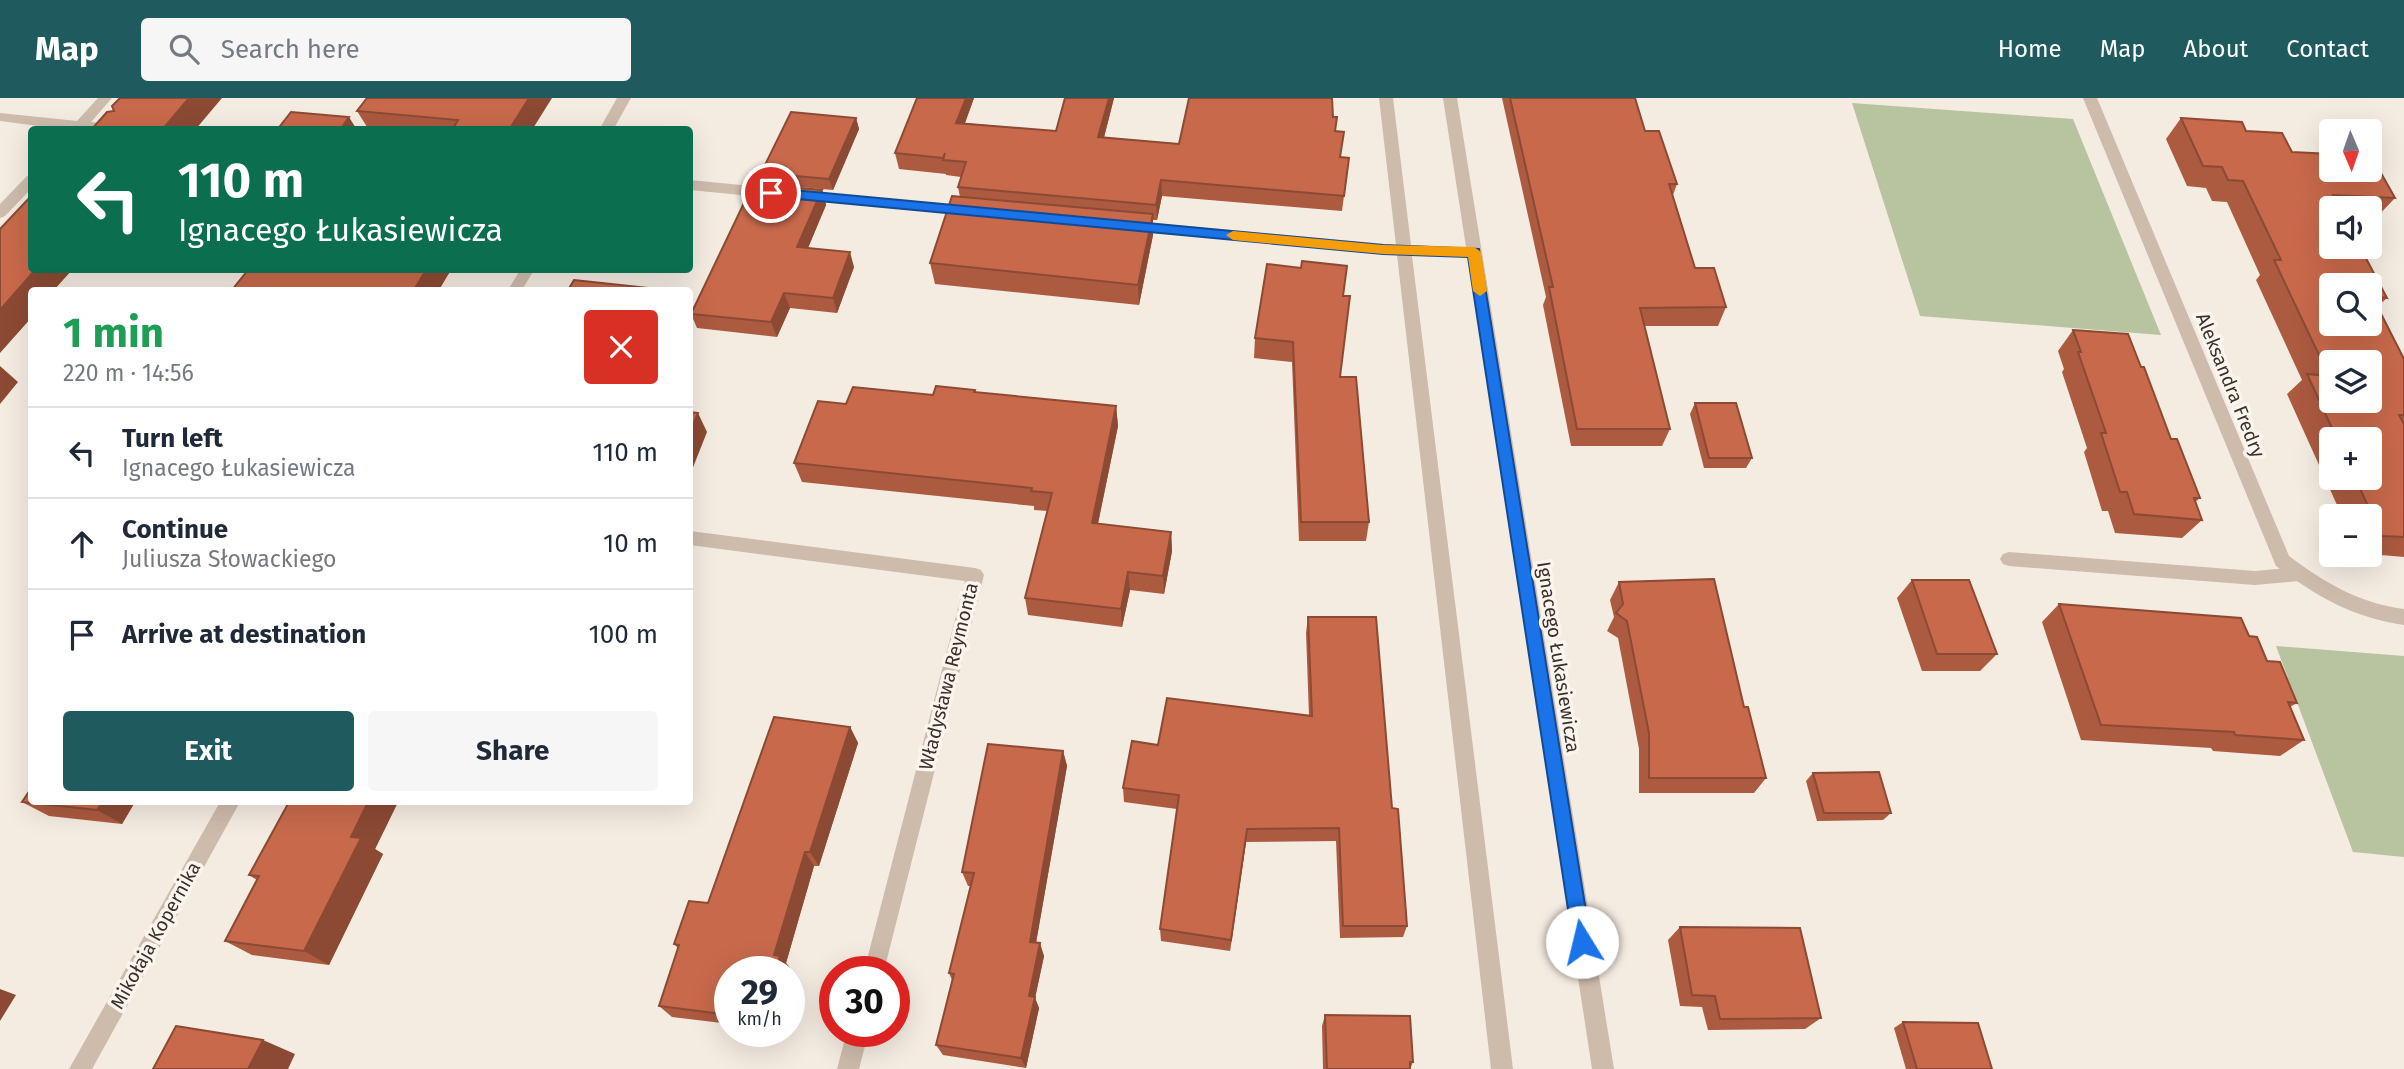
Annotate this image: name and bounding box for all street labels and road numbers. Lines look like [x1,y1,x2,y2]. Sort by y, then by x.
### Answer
street label: Aleksandra Fredry [2191,310,2270,461]
street label: Ignacego Łukasiewicza [1532,560,1585,754]
street label: Władysława Reymonta [914,580,983,772]
street label: Mikołaja Kopernika [105,858,205,1013]

